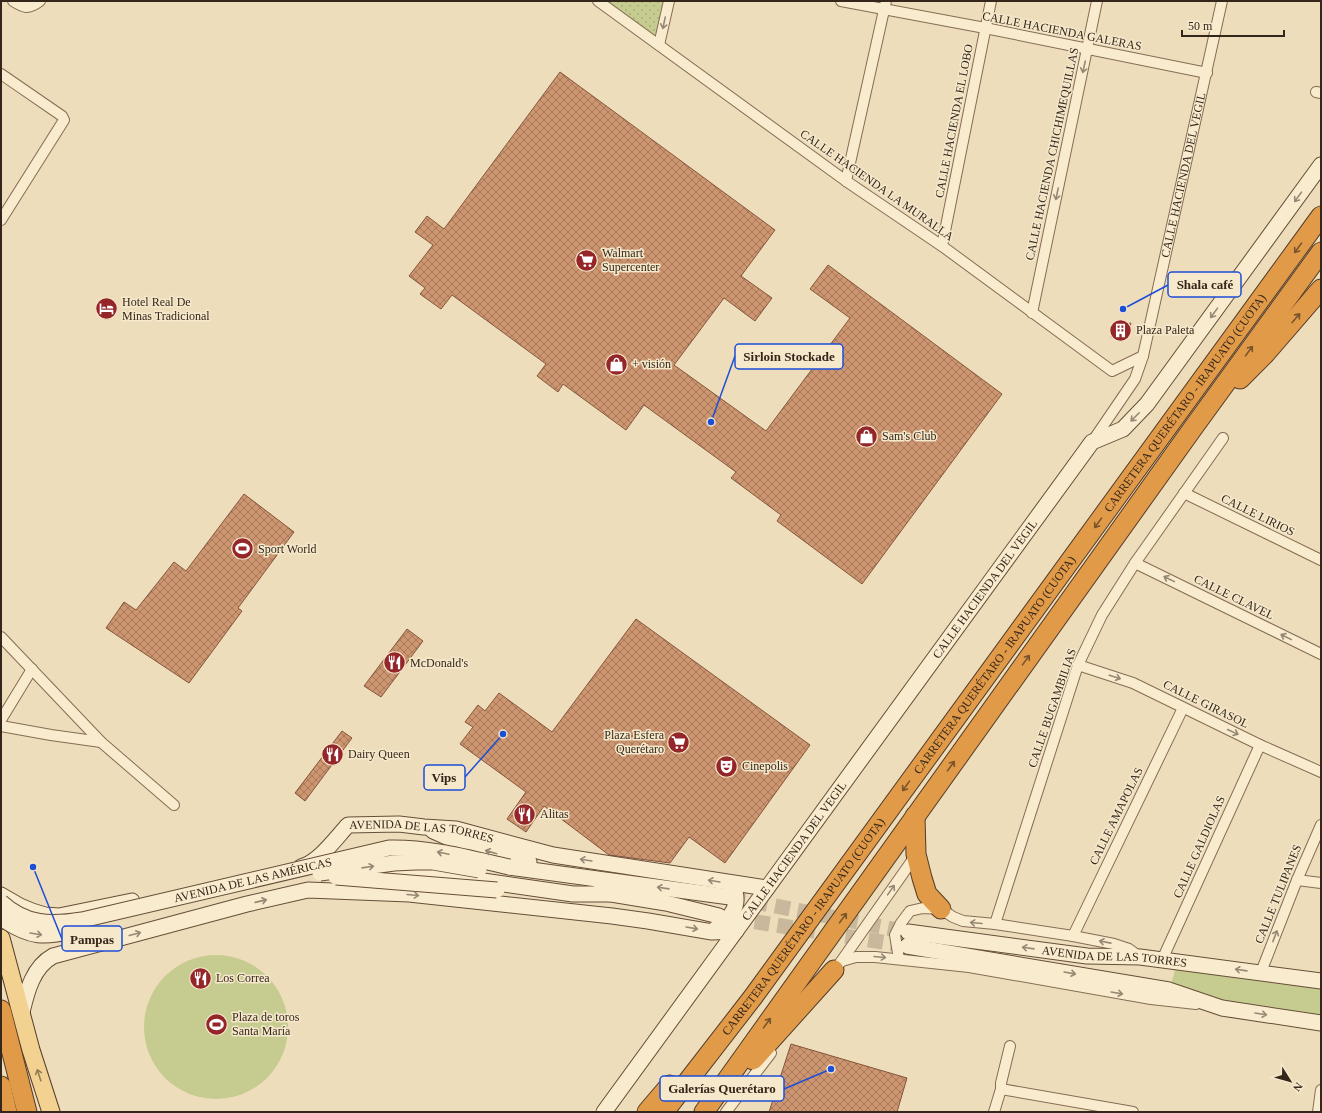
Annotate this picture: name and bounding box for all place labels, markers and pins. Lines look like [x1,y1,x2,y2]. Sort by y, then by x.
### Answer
place label: Walmart Supercenter [602,246,659,274]
supermarket icon: Walmart Supercenter [574,247,600,273]
callout: Shala café [1168,272,1241,297]
place label: Hotel Real De Minas Tradicional [122,295,210,323]
hotel icon: Hotel Real De Minas Tradicional [93,296,119,322]
building icon: Plaza Paleta [1108,317,1134,343]
place label: Plaza Paleta [1136,323,1195,337]
callout: Sirloin Stockade [735,344,843,369]
shop icon: + visión [603,351,629,377]
place label: + visión [632,357,671,371]
shop icon: Sam's Club [854,423,880,449]
place label: Sam's Club [882,429,937,443]
sports icon: Sport World [229,536,255,562]
place label: Sport World [258,542,316,556]
restaurant icon: McDonald's [381,650,407,676]
place label: McDonald's [410,656,468,670]
place label: Plaza Esfera Querétaro [604,728,665,756]
supermarket icon: Plaza Esfera Querétaro [666,729,692,755]
restaurant icon: Dairy Queen [319,741,345,767]
place label: Dairy Queen [348,747,410,761]
theatre icon: Cinepolis [713,753,739,779]
place label: Cinepolis [742,759,788,773]
callout: Vips [424,765,465,790]
restaurant icon: Alitas [512,801,538,827]
place label: Alitas [540,807,569,821]
callout: Pampas [62,926,122,951]
restaurant icon: Los Correa [188,965,214,991]
place label: Los Correa [216,971,270,985]
place label: Plaza de toros Santa María [232,1010,300,1038]
sports icon: Plaza de toros Santa María [203,1011,229,1037]
callout: Galerías Querétaro [660,1076,784,1101]

